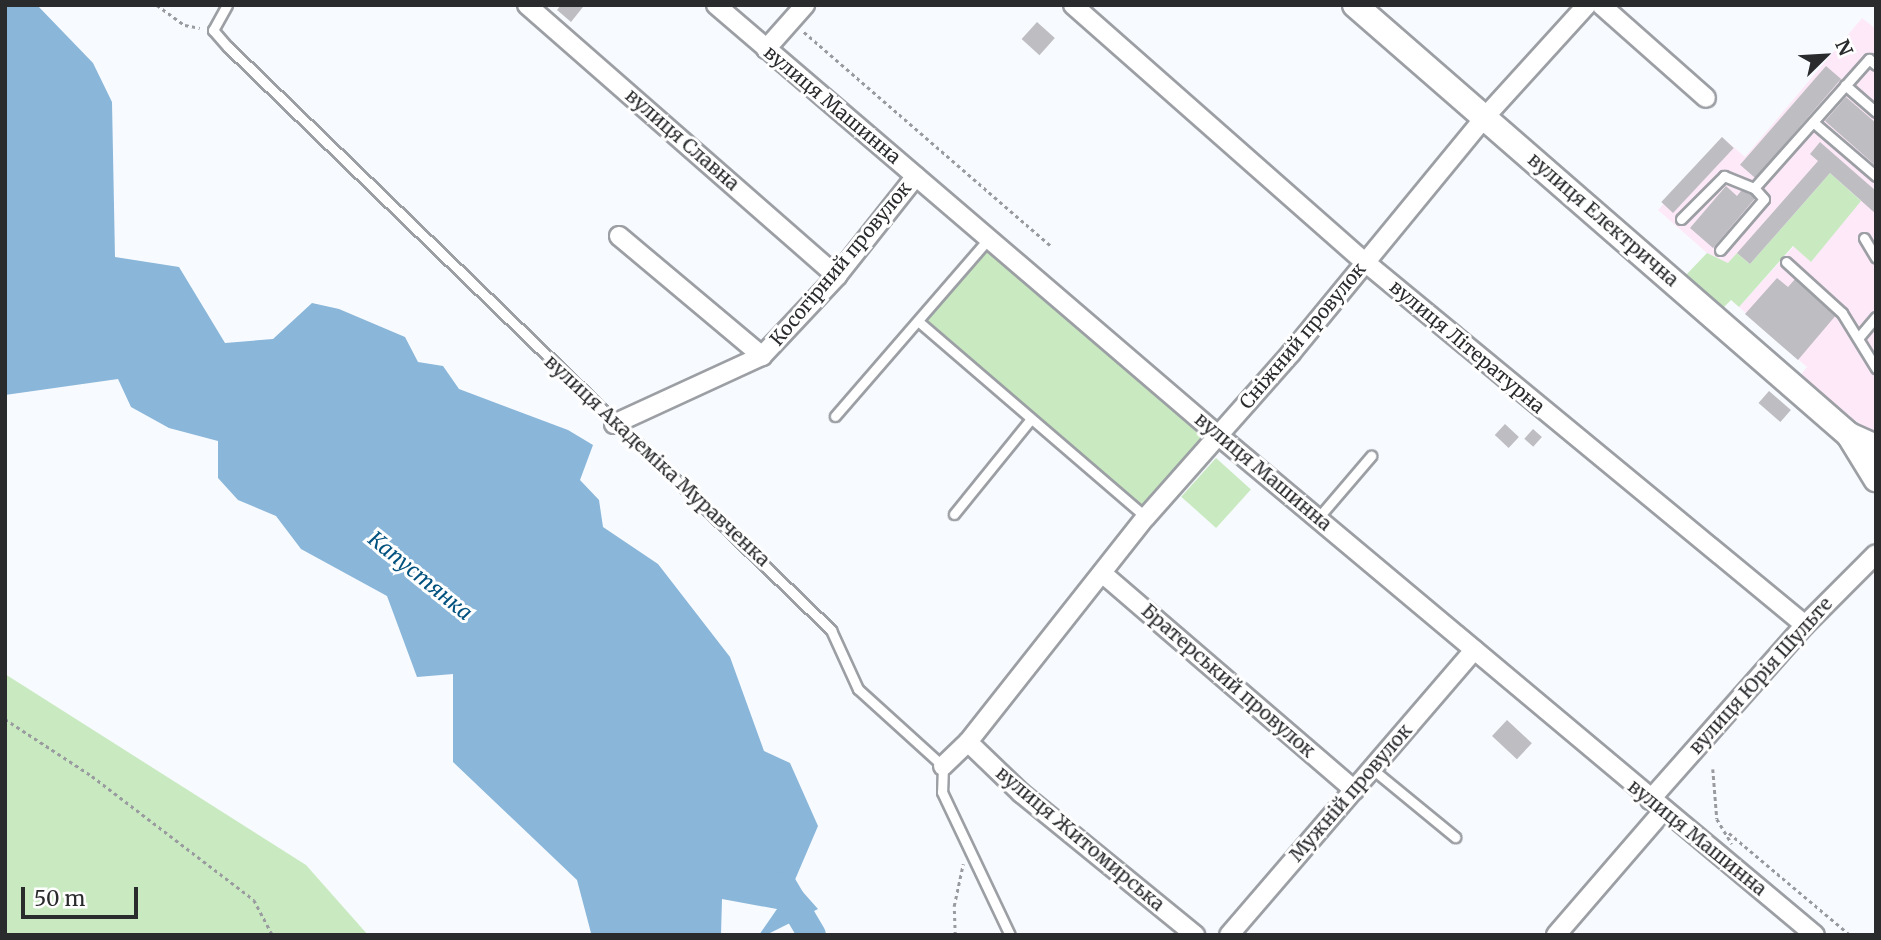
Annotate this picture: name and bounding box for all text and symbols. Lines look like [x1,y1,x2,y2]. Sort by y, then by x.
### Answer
north arrow [1790,21,1860,91]
text: N [1830,36,1858,59]
street label: вулиця Машинна [759,41,905,169]
street label: вулиця Славна [620,84,744,196]
street label: вулиця Електрична [1523,148,1683,292]
street label: Косогірний провулок [766,177,916,351]
street label: Сніжний провулок [1235,258,1371,414]
street label: вулиця Літературна [1385,276,1549,418]
street label: вулиця Академіка Муравченка [540,351,774,571]
street label: вулиця Машинна [1190,408,1336,536]
water label: Капустянка [363,526,477,626]
street label: вулиця Юрія Шульте [1685,593,1837,759]
street label: Братерський провулок [1137,599,1319,763]
street label: Мужній провулок [1285,720,1417,866]
street label: вулиця Житомирська [991,762,1169,916]
street label: вулиця Машинна [1623,775,1771,901]
scale bar [24,874,142,918]
text: 50 m [34,885,85,912]

